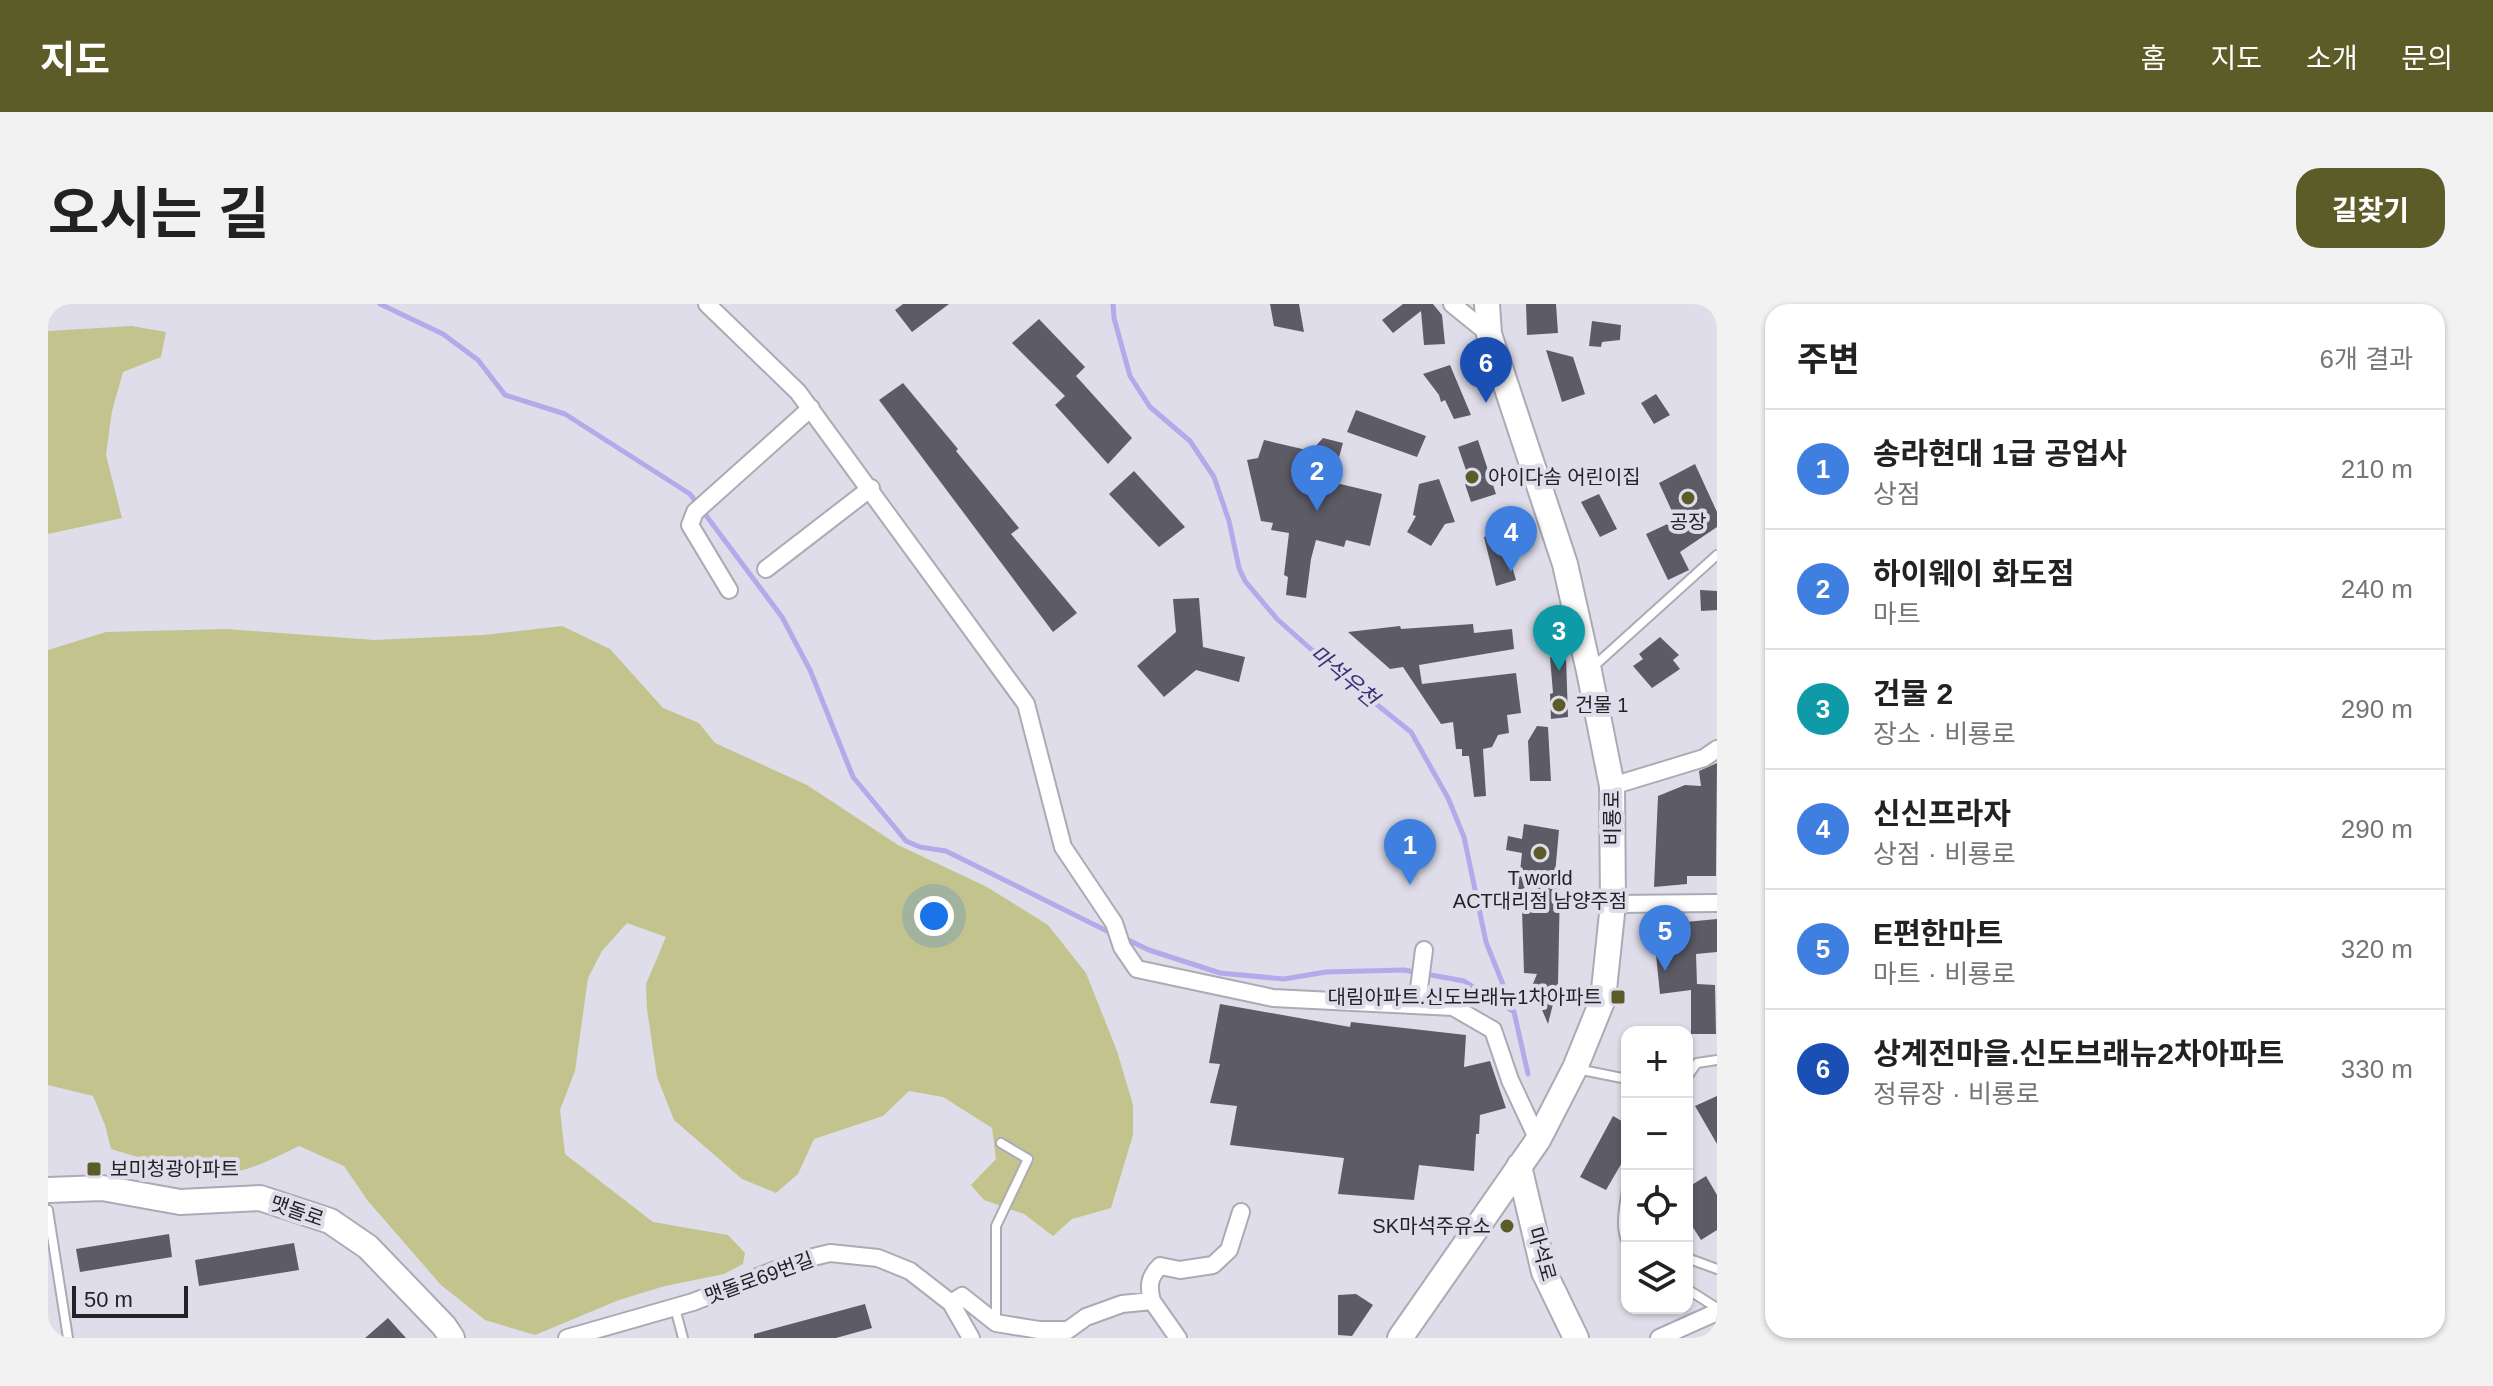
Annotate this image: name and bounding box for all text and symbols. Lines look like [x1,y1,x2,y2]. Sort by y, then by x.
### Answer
text: 지도 [40,39,110,81]
text: 홈 [2141,43,2166,74]
text: 지도 [2210,43,2262,74]
text: 소개 [2306,43,2357,74]
text: 문의 [2401,43,2453,74]
button: 길찾기 [2296,168,2445,248]
text: 오시는 길 [48,182,270,245]
pin: 6 [1460,337,1512,403]
text: 주변 [1797,340,1860,378]
text: 6개 결과 [2320,344,2413,374]
text: 송라현대 1급 공업사 [1873,437,2127,470]
pin: 2 [1291,445,1343,511]
text: 1 [1816,454,1830,484]
text: 210 m [2341,454,2413,484]
place label: 아이다솜 어린이집 [1488,466,1641,488]
marker: 아이다솜 어린이집 [1463,468,1481,486]
text: 상점 [1873,479,1921,509]
marker: 공장 [1679,489,1697,507]
pin: 4 [1485,506,1537,572]
place label: 공장 [1670,511,1706,533]
text: 하이웨이 화도점 [1873,557,2075,590]
text: 2 [1816,574,1830,604]
text: 240 m [2341,574,2413,604]
text: 마트 [1873,599,1921,629]
pin: 3 [1533,605,1585,671]
water label: 마석우천 [1305,640,1385,713]
text: 건물 2 [1873,677,1953,710]
place label: 건물 1 [1575,694,1628,716]
text: 3 [1816,694,1830,724]
text: 290 m [2341,694,2413,724]
marker: 건물 1 [1550,696,1568,714]
text: 장소 · 비룡로 [1873,719,2016,749]
street label: 비룡로 [1601,790,1623,846]
text: 신신프라자 [1873,797,2011,830]
text: 4 [1816,814,1830,844]
text: 290 m [2341,814,2413,844]
pin: 1 [1384,819,1436,885]
text: 상점 · 비룡로 [1873,839,2016,869]
marker: T world ACT대리점 남양주점 [1531,844,1549,862]
place label: T world ACT대리점 남양주점 [1453,867,1627,912]
your location [914,896,954,936]
pin: 5 [1639,905,1691,971]
text: E편한마트 [1873,917,2003,950]
text: 5 [1816,934,1830,964]
text: 320 m [2341,934,2413,964]
text: 마트 · 비룡로 [1873,959,2016,989]
place label: 대림아파트.신도브래뉴1차아파트 [1328,986,1602,1008]
marker: 대림아파트.신도브래뉴1차아파트 [1609,988,1627,1006]
map controls [1621,1026,1693,1314]
button: + [1621,1026,1693,1098]
text: 상계전마을.신도브래뉴2차아파트 [1873,1037,2284,1070]
text: 6 [1816,1054,1830,1084]
text: 330 m [2341,1054,2413,1084]
text: 정류장 · 비룡로 [1873,1079,2040,1109]
button: − [1621,1098,1693,1170]
place label: 보미청광아파트 [110,1158,239,1180]
marker: 보미청광아파트 [85,1160,103,1178]
button: locate [1621,1170,1693,1242]
street label: 맷돌로 [267,1192,327,1230]
place label: SK마석주유소 [1372,1215,1491,1237]
marker: SK마석주유소 [1498,1217,1516,1235]
street label: 마석로 [1524,1224,1560,1284]
button: layers [1621,1242,1693,1314]
street label: 맷돌로69번길 [702,1248,816,1308]
scale bar [72,1282,188,1318]
text: 50 m [84,1287,133,1312]

